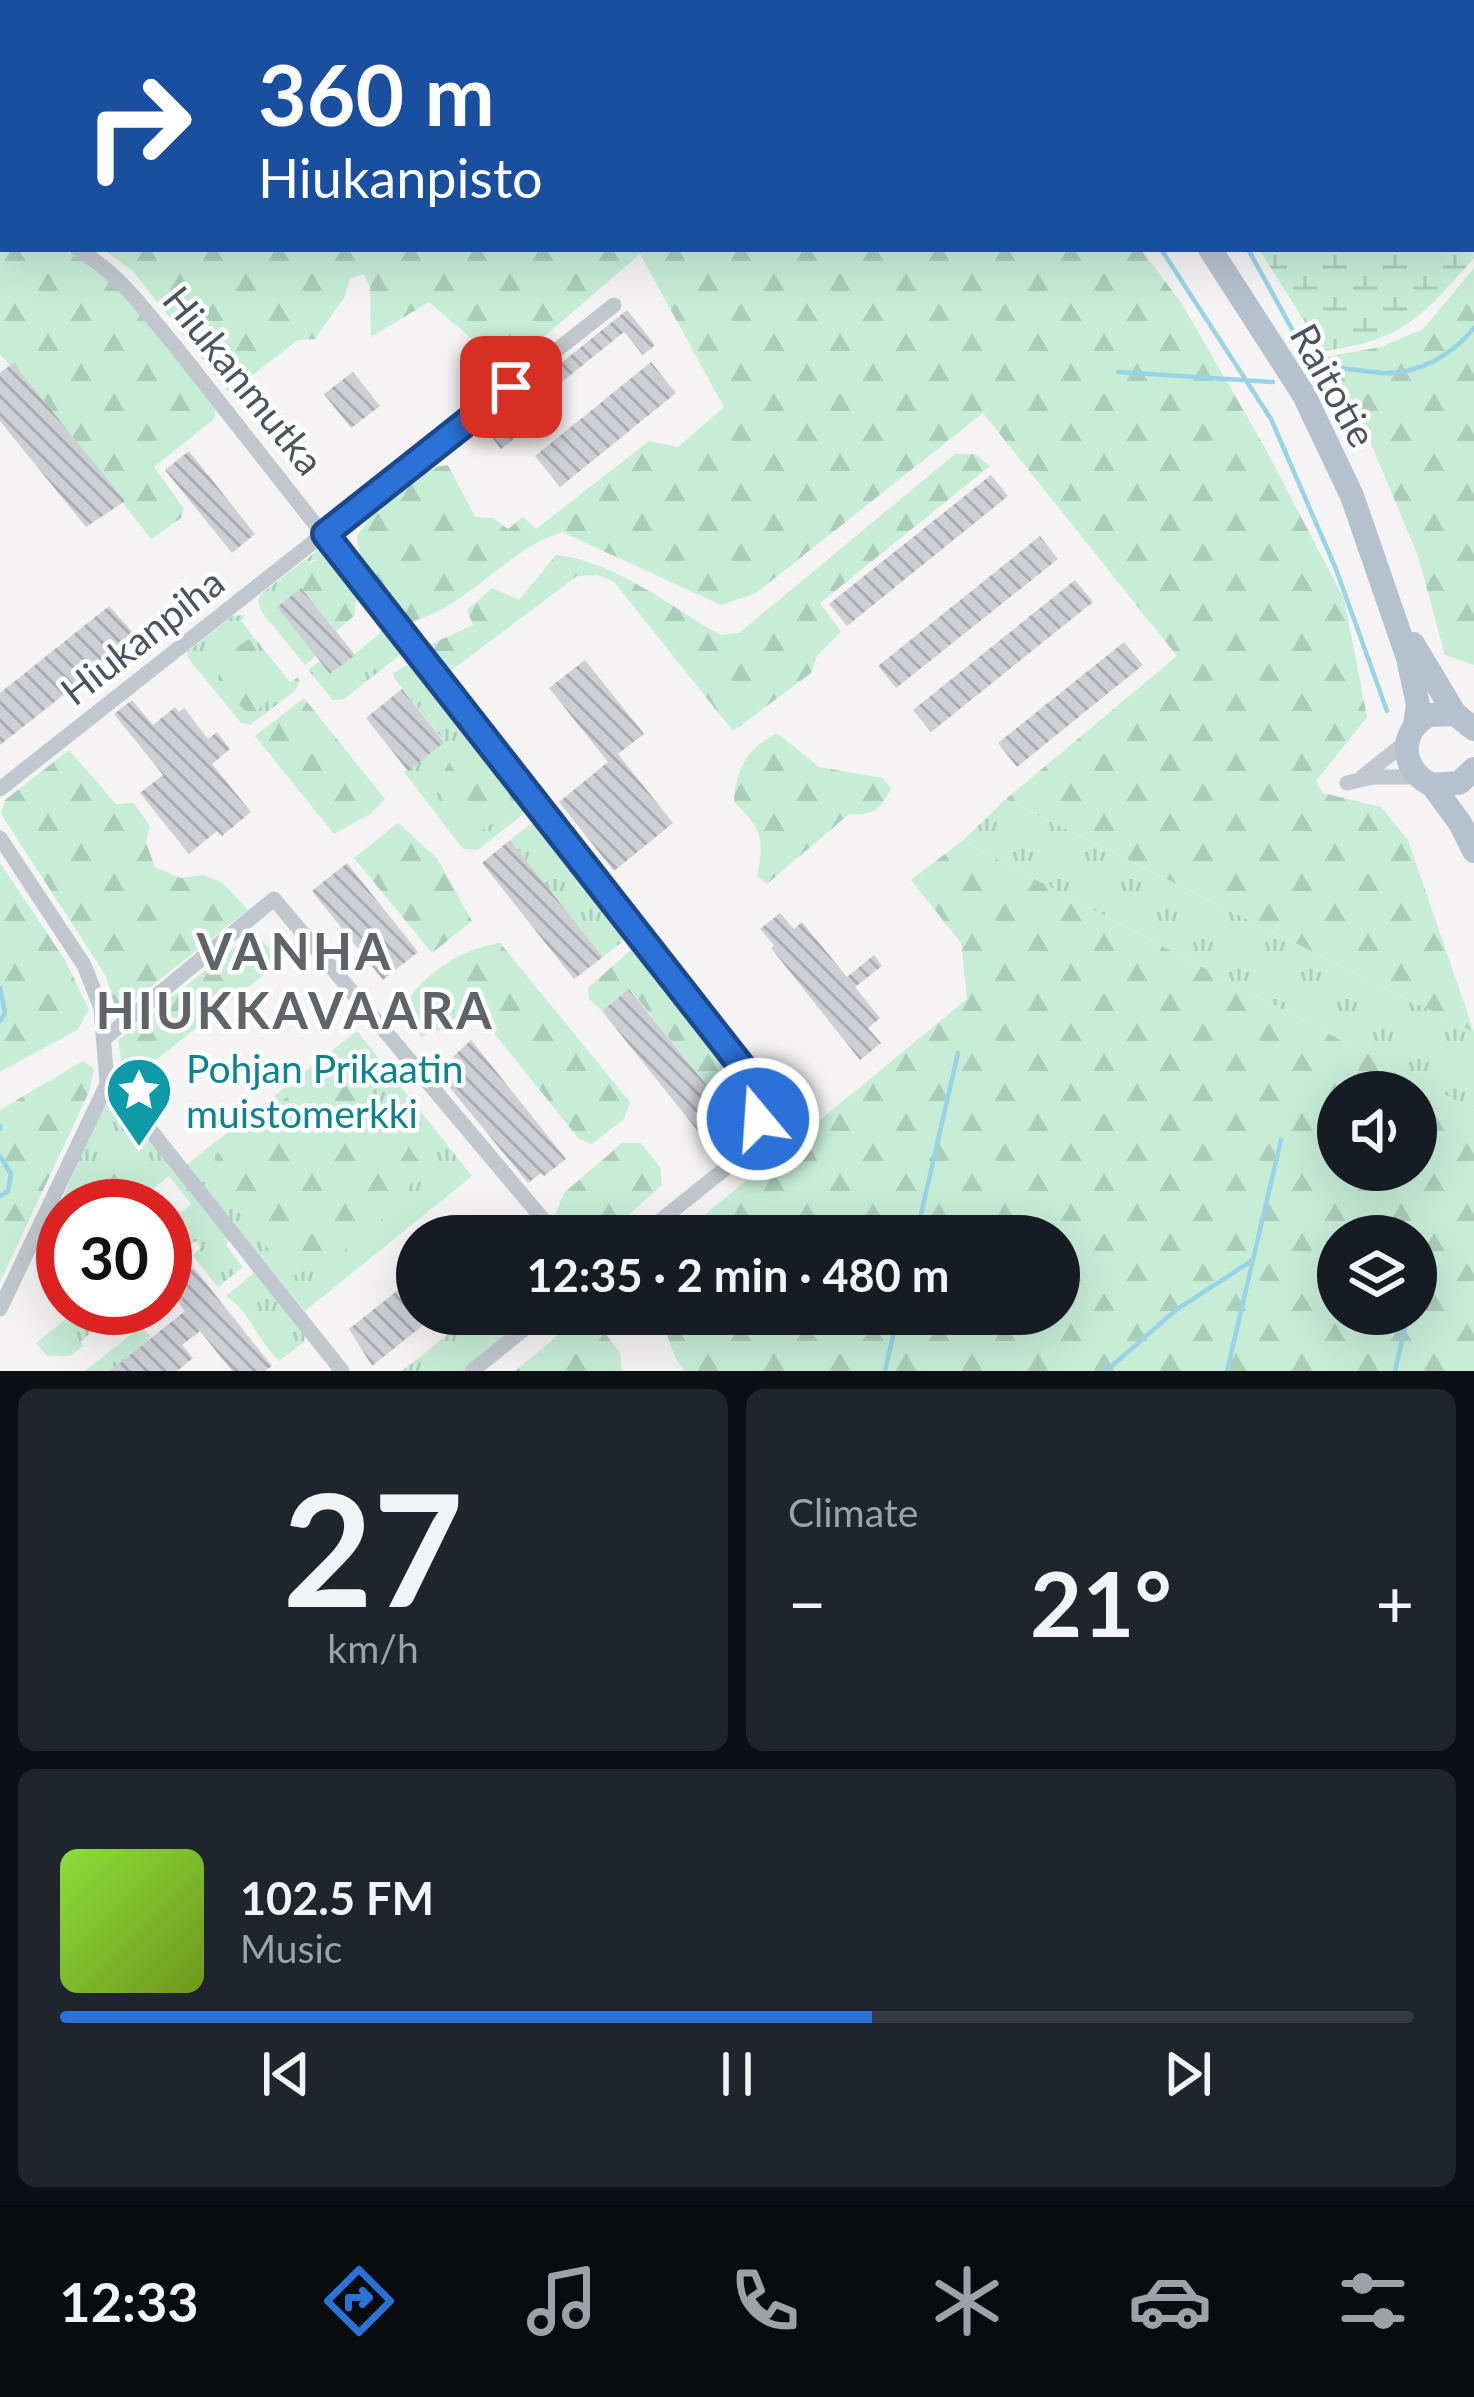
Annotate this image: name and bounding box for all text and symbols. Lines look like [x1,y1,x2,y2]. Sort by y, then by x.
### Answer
text: 360 m [258,43,495,144]
icon: right [60,48,216,204]
text: Hiukanpisto [258,145,543,210]
street label: Hiukanmutka [154,277,334,483]
street label: Raitotie [1282,316,1386,454]
pin [460,336,562,438]
icon: arrive [478,354,544,420]
street label: Hiukanpiha [51,558,233,714]
district label: VANHA HIUKKAVAARA [95,920,495,1040]
place label: Pohjan Prikaatin muistomerkki [186,1045,463,1136]
place icon: Pohjan Prikaatin muistomerkki [104,1055,174,1149]
position arrow [695,1056,821,1182]
map controls [1317,1071,1437,1335]
button: sound [1317,1071,1437,1191]
speed limit sign: 30 [36,1179,192,1335]
button: layers [1317,1215,1437,1335]
text: 12:35 · 2 min · 480 m [527,1248,949,1302]
text: 27 [283,1453,463,1640]
text: Climate [788,1489,918,1535]
text: 21° [1030,1548,1172,1656]
text: − [788,1563,826,1642]
text: + [1376,1563,1414,1642]
text: km/h [327,1625,419,1671]
text: 102.5 FM [240,1871,434,1925]
text: Music [240,1925,342,1971]
icon: previous [253,2041,319,2107]
icon: pause [704,2041,770,2107]
icon: next [1155,2041,1221,2107]
icon: directions [317,2259,401,2343]
icon: music [520,2259,604,2343]
icon: phone [723,2259,807,2343]
icon: climate [925,2259,1009,2343]
icon: car [1128,2259,1212,2343]
icon: filters [1331,2259,1415,2343]
text: 12:33 [59,2269,199,2334]

